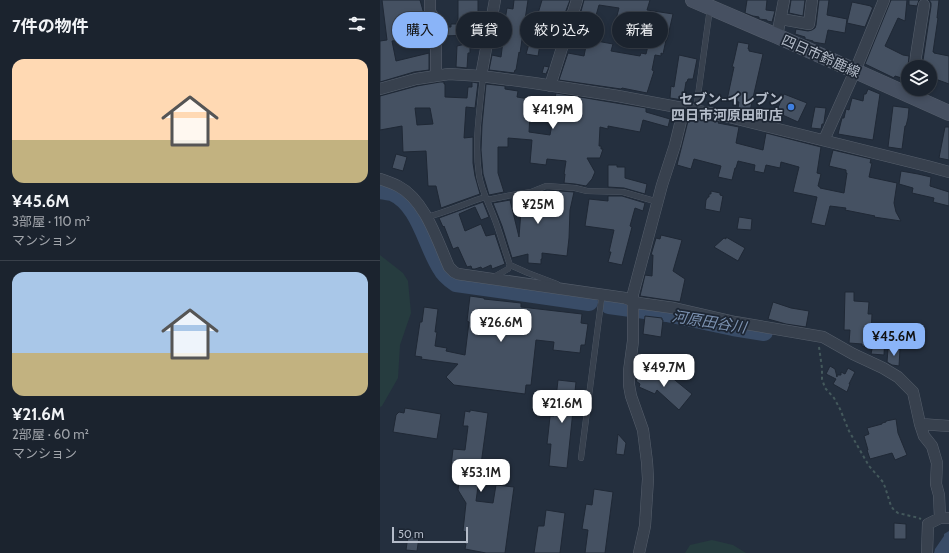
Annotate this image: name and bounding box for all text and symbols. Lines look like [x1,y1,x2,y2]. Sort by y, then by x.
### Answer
chip: 購入 [392,12,448,48]
chip: 賃貸 [456,12,512,48]
chip: 絞り込み [520,12,604,48]
chip: 新着 [612,12,668,48]
icon: filters [346,13,368,35]
text: 7件の物件 [12,16,89,36]
street label: 四日市鈴鹿線 [779,31,863,81]
map controls [901,60,937,96]
button: layers [901,60,937,96]
icon: home [154,85,226,157]
place label: セブン-イレブン 四日市河原田町店 [671,90,783,124]
pin: ¥41.9M [520,96,586,130]
text: ¥41.9M [532,101,574,117]
marker: セブン-イレブン 四日市河原田町店 [786,102,796,112]
text: ¥45.6M [12,191,69,211]
pin: ¥25M [514,191,562,225]
text: ¥25M [522,196,554,212]
text: 3部屋 · 110 m² [12,213,90,229]
text: マンション [12,232,77,248]
icon: home [154,298,226,370]
water label: 河原田谷川 [671,307,749,337]
pin: ¥26.6M [468,309,534,343]
text: ¥26.6M [479,314,523,330]
pin: ¥45.6M [861,323,927,357]
text: ¥45.6M [872,328,916,344]
pin: ¥49.7M [631,354,697,388]
text: ¥49.7M [642,359,686,375]
pin: ¥21.6M [529,390,595,424]
text: ¥21.6M [542,395,582,411]
text: ¥21.6M [12,404,65,424]
text: 2部屋 · 60 m² [12,426,89,442]
text: マンション [12,445,77,461]
pin: ¥53.1M [448,459,514,493]
text: ¥53.1M [461,464,501,480]
scale bar [392,525,468,544]
text: 50 m [398,527,424,541]

